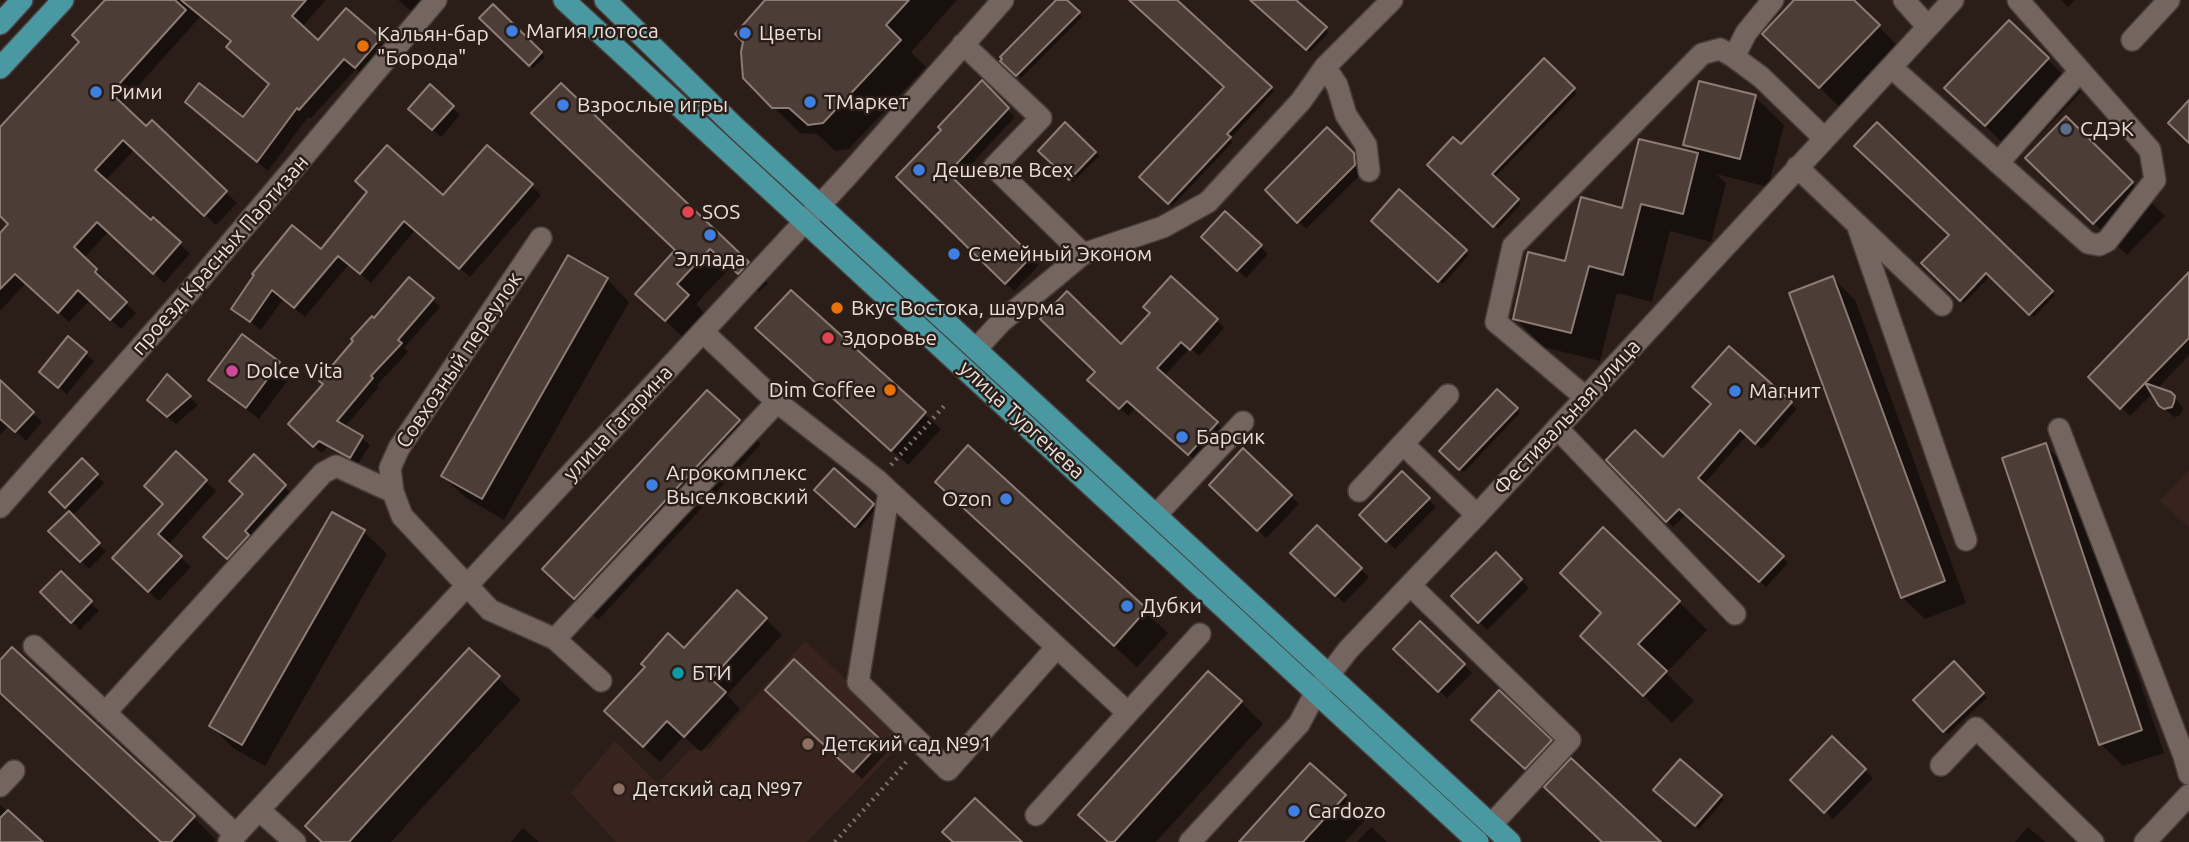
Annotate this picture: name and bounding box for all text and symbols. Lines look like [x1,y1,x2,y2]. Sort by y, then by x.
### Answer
place label: Магия лотоса [526,18,659,44]
place label: Цветы [759,20,822,46]
place label: Кальян-бар "Борода" [377,21,489,71]
marker: Магия лотоса [504,23,520,39]
marker: Цветы [737,25,753,41]
marker: Кальян-бар "Борода" [355,38,371,54]
place label: Рими [110,79,163,105]
marker: Рими [88,84,104,100]
place label: ТМаркет [824,89,908,115]
place label: Взрослые игры [577,92,728,118]
marker: ТМаркет [802,94,818,110]
marker: Взрослые игры [555,97,571,113]
place label: СДЭК [2080,116,2134,142]
marker: СДЭК [2058,121,2074,137]
street label: проезд Красных Партизан [126,150,314,360]
place label: Дешевле Всех [933,157,1073,183]
marker: Дешевле Всех [911,162,927,178]
place label: SOS [702,199,740,225]
marker: SOS [680,204,696,220]
marker: Эллада [702,227,718,243]
place label: Семейный Эконом [968,241,1152,267]
place label: Эллада [674,246,746,272]
marker: Семейный Эконом [946,246,962,262]
street label: Совхозный переулок [391,267,527,453]
place label: Вкус Востока, шаурма [851,295,1065,321]
marker: Вкус Востока, шаурма [829,300,845,316]
place label: Здоровье [842,325,937,351]
marker: Здоровье [820,330,836,346]
street label: Фестивальная улица [1488,334,1646,500]
street label: улица Тургенева [954,355,1090,485]
place label: Dolce Vita [246,358,343,384]
street label: улица Гагарина [558,360,678,486]
marker: Dolce Vita [224,363,240,379]
place label: Dim Coffee [769,377,876,403]
place label: Магнит [1749,378,1821,404]
marker: Dim Coffee [882,382,898,398]
marker: Магнит [1727,383,1743,399]
place label: Барсик [1196,424,1265,450]
marker: Барсик [1174,429,1190,445]
place label: Агрокомплекс Выселковский [666,460,808,510]
marker: Агрокомплекс Выселковский [644,477,660,493]
place label: Ozon [942,486,992,512]
marker: Ozon [998,491,1014,507]
place label: Дубки [1141,593,1202,619]
marker: Дубки [1119,598,1135,614]
place label: БТИ [692,660,732,686]
marker: БТИ [670,665,686,681]
place label: Детский сад №91 [822,731,992,757]
marker: Детский сад №91 [800,736,816,752]
place label: Детский сад №97 [633,776,803,802]
marker: Детский сад №97 [611,781,627,797]
place label: Cardozo [1308,798,1386,824]
marker: Cardozo [1286,803,1302,819]

